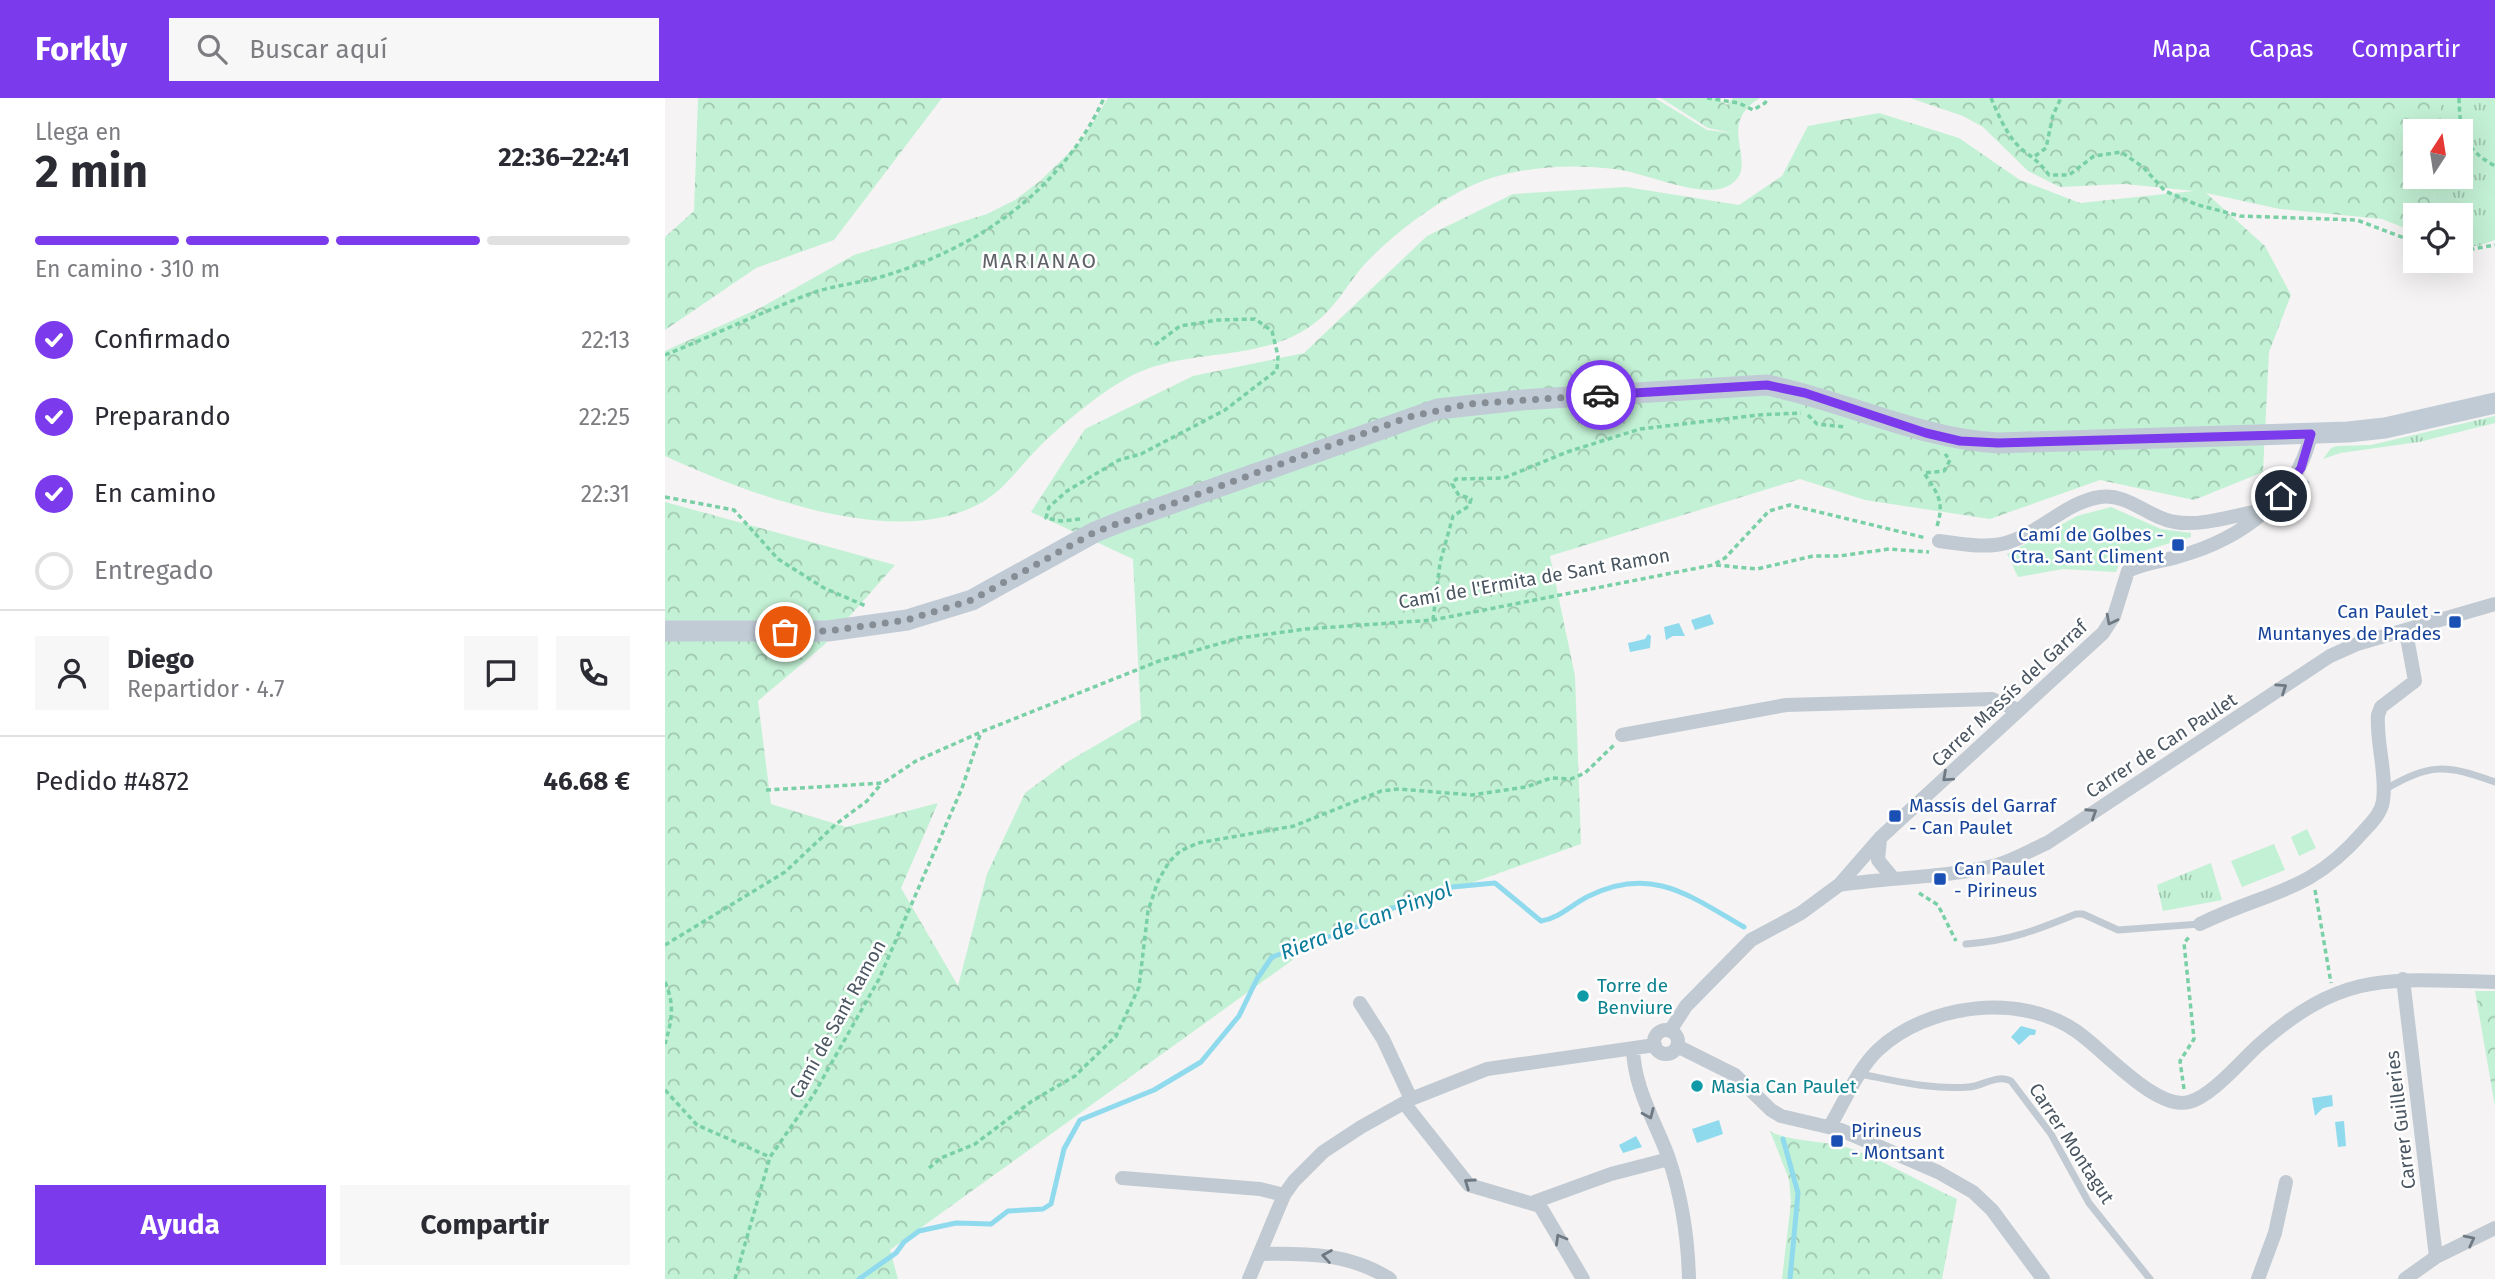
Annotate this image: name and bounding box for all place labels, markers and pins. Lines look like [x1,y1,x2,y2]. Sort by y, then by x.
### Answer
pin [2251,466,2311,526]
place label: Camí de Golbes - Ctra. Sant Climent [2011,523,2164,568]
marker: Camí de Golbes - Ctra. Sant Climent [2170,537,2186,553]
place label: Can Paulet - Muntanyes de Prades [2257,600,2441,645]
pin [755,602,815,662]
marker: Can Paulet - Muntanyes de Prades [2447,614,2463,630]
place label: Massís del Garraf - Can Paulet [1909,794,2058,839]
marker: Massís del Garraf - Can Paulet [1887,808,1903,824]
place label: Can Paulet - Pirineus [1954,857,2045,902]
marker: Can Paulet - Pirineus [1932,871,1948,887]
place label: Torre de Benviure [1597,974,1673,1019]
marker: Torre de Benviure [1575,988,1591,1004]
place label: Masia Can Paulet [1711,1075,1857,1098]
marker: Masia Can Paulet [1689,1078,1705,1094]
place label: Pirineus - Montsant [1851,1119,1945,1164]
marker: Pirineus - Montsant [1829,1133,1845,1149]

